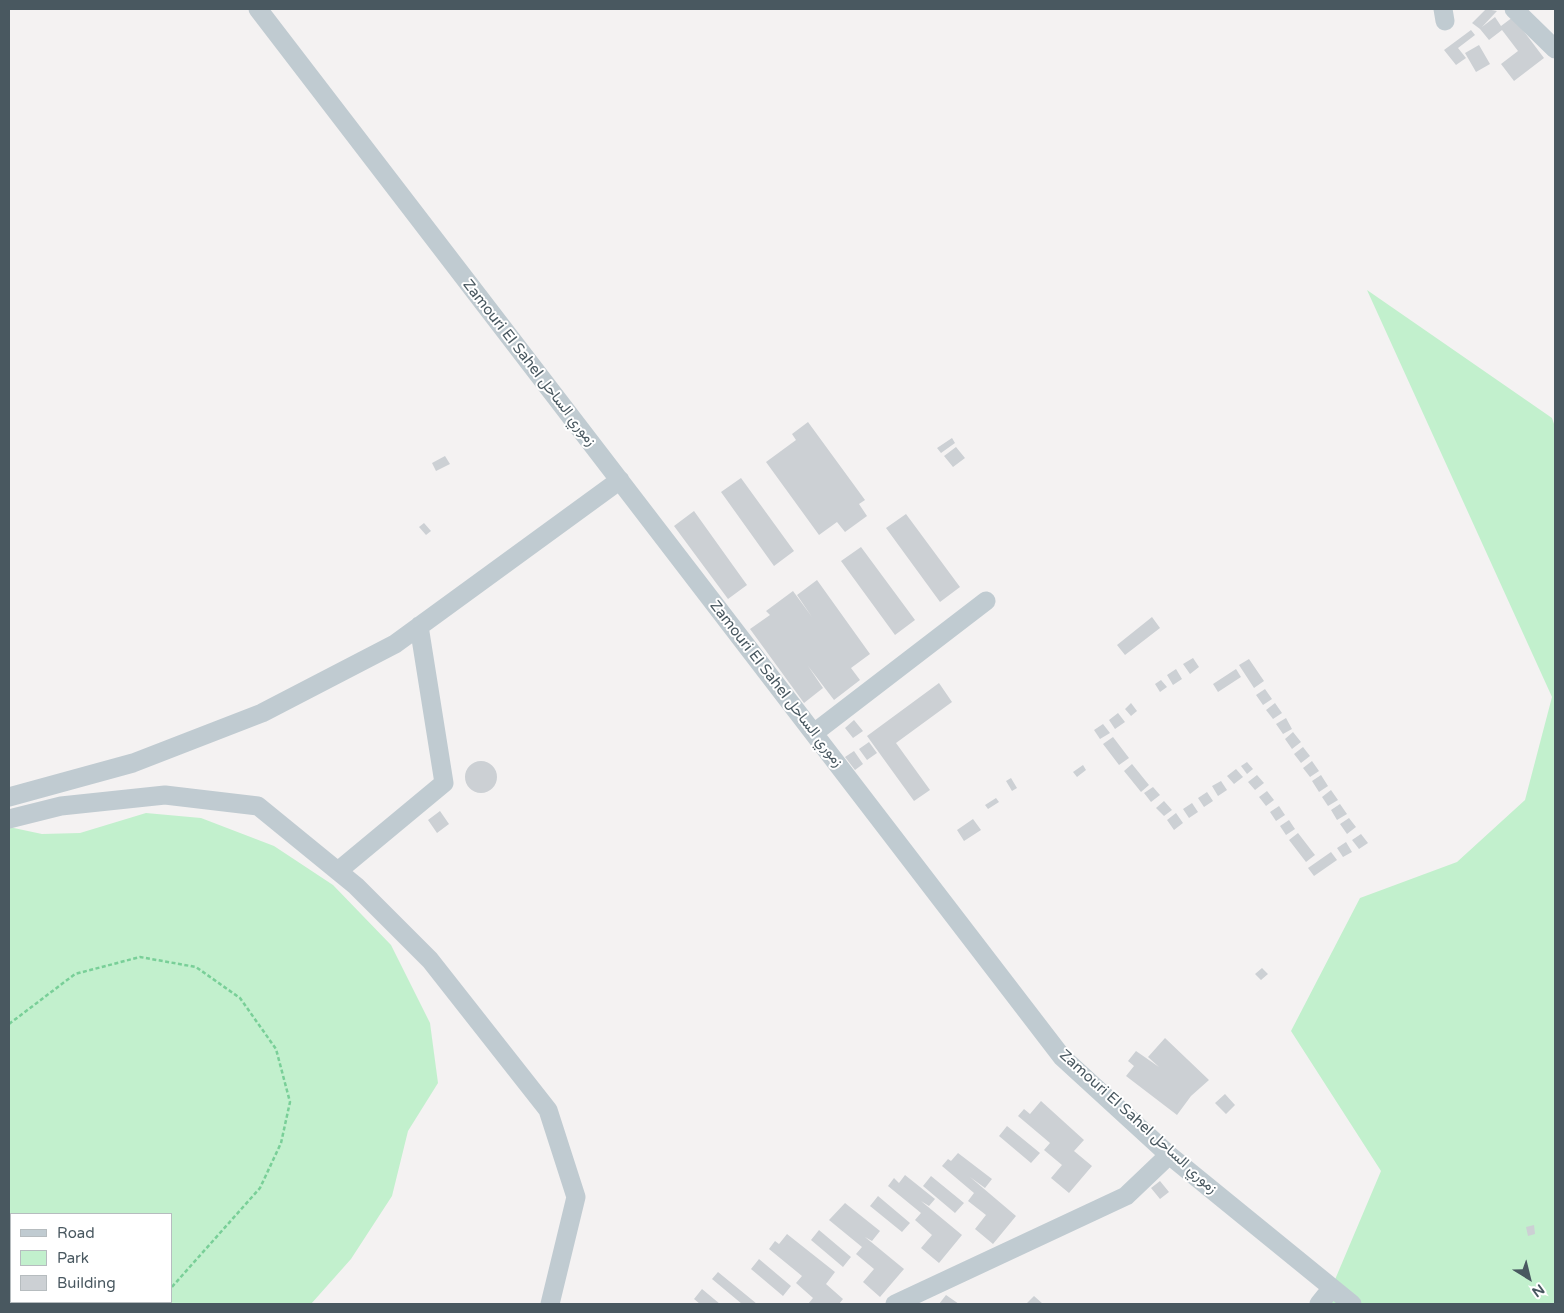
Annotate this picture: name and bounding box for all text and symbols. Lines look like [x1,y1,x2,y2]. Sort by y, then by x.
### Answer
street label: Zamouri El Sahel زموري الساحل [458,276,600,450]
street label: Zamouri El Sahel زموري الساحل [705,597,847,771]
street label: Zamouri El Sahel زموري الساحل [1055,1046,1221,1198]
legend [10,1213,172,1303]
text: Road [57,1224,95,1242]
text: Park [57,1249,89,1267]
north arrow [1504,1253,1554,1303]
text: Building [57,1274,116,1292]
text: N [1529,1280,1548,1301]

